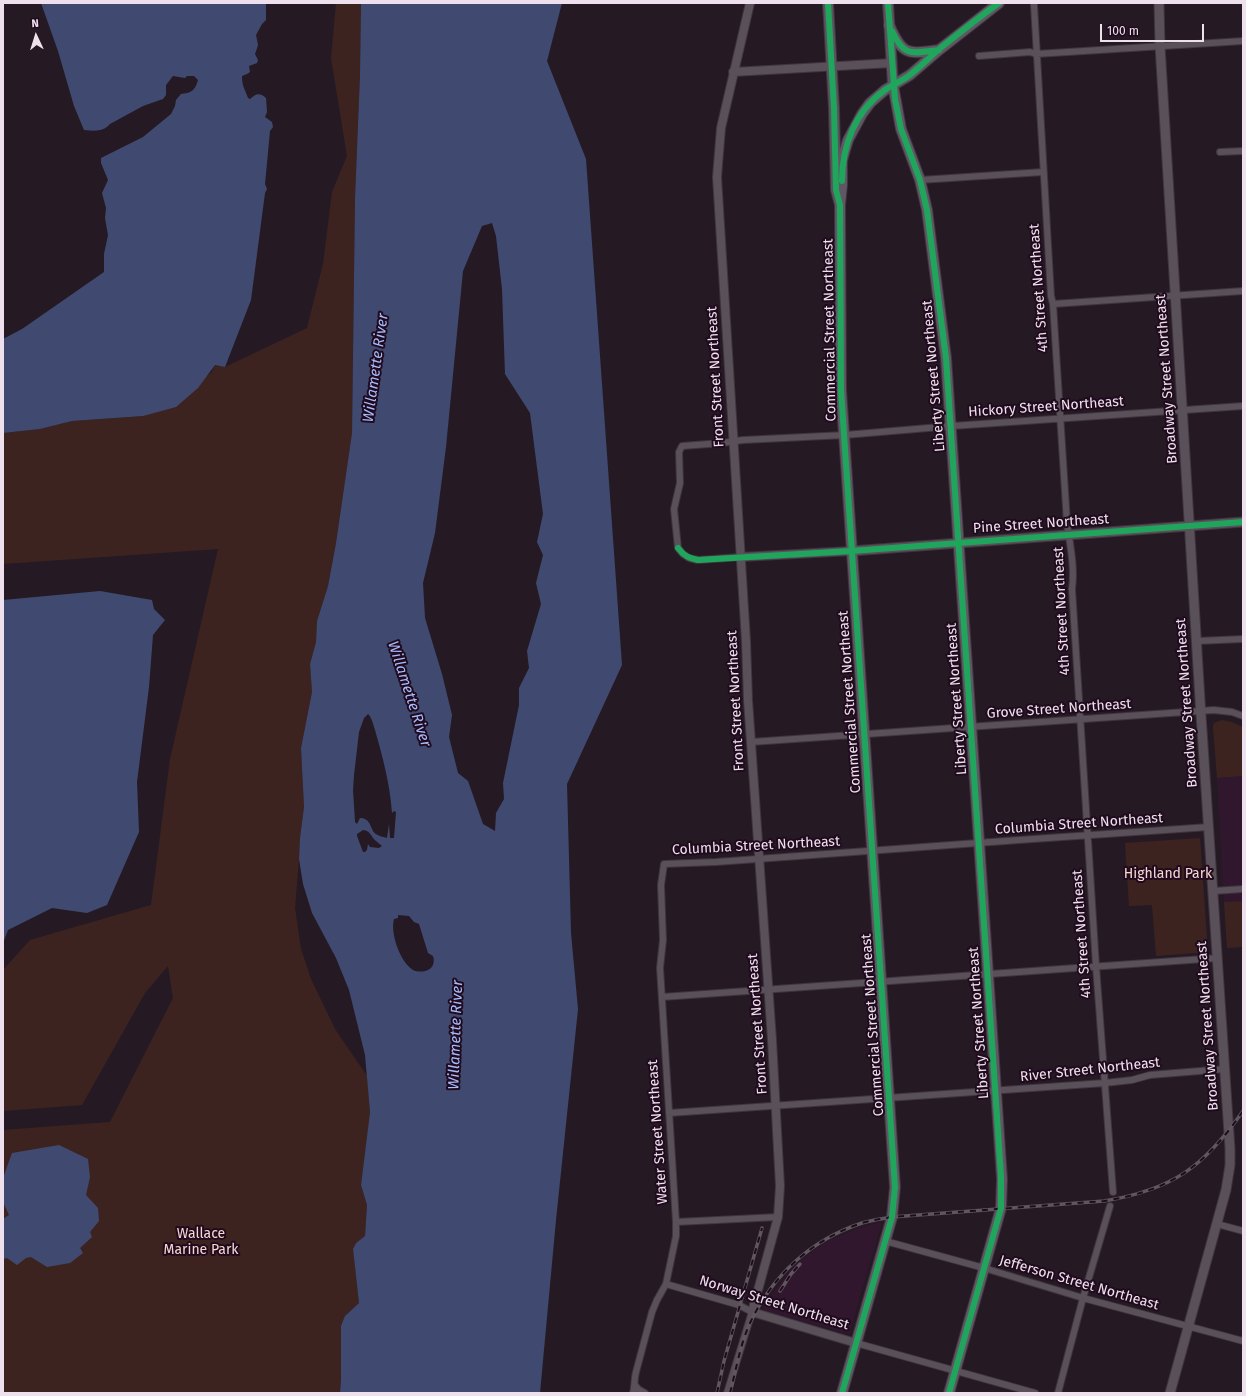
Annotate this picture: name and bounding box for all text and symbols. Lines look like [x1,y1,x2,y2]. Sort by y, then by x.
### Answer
north arrow [16,16,56,56]
scale bar [1102,16,1206,42]
text: N [31,17,39,30]
text: 100 m [1107,24,1139,38]
street label: 4th Street Northeast [1026,223,1052,353]
street label: Commercial Street Northeast [820,238,840,422]
street label: Broadway Street Northeast [1153,294,1181,464]
street label: Liberty Street Northeast [919,299,949,453]
street label: Front Street Northeast [704,306,728,448]
water label: Willamette River [359,312,393,424]
street label: Hickory Street Northeast [968,393,1124,421]
street label: Pine Street Northeast [972,511,1110,537]
street label: 4th Street Northeast [1050,546,1074,676]
street label: Commercial Street Northeast [835,610,865,794]
street label: Broadway Street Northeast [1173,618,1201,788]
street label: Liberty Street Northeast [943,622,971,776]
street label: Front Street Northeast [724,630,748,772]
water label: Willamette River [383,639,435,749]
street label: Grove Street Northeast [986,696,1132,722]
street label: Columbia Street Northeast [995,810,1163,838]
street label: Columbia Street Northeast [672,833,840,859]
park label: Highland Park [1124,866,1212,882]
street label: 4th Street Northeast [1069,869,1095,999]
street label: Commercial Street Northeast [858,933,888,1117]
street label: Broadway Street Northeast [1194,941,1222,1111]
street label: Liberty Street Northeast [965,946,993,1100]
street label: Front Street Northeast [745,953,771,1095]
water label: Willamette River [445,980,467,1090]
street label: River Street Northeast [1019,1054,1161,1086]
street label: Water Street Northeast [645,1059,671,1205]
park label: Wallace Marine Park [164,1226,238,1258]
street label: Jefferson Street Northeast [997,1252,1161,1314]
street label: Norway Street Northeast [697,1272,851,1334]

